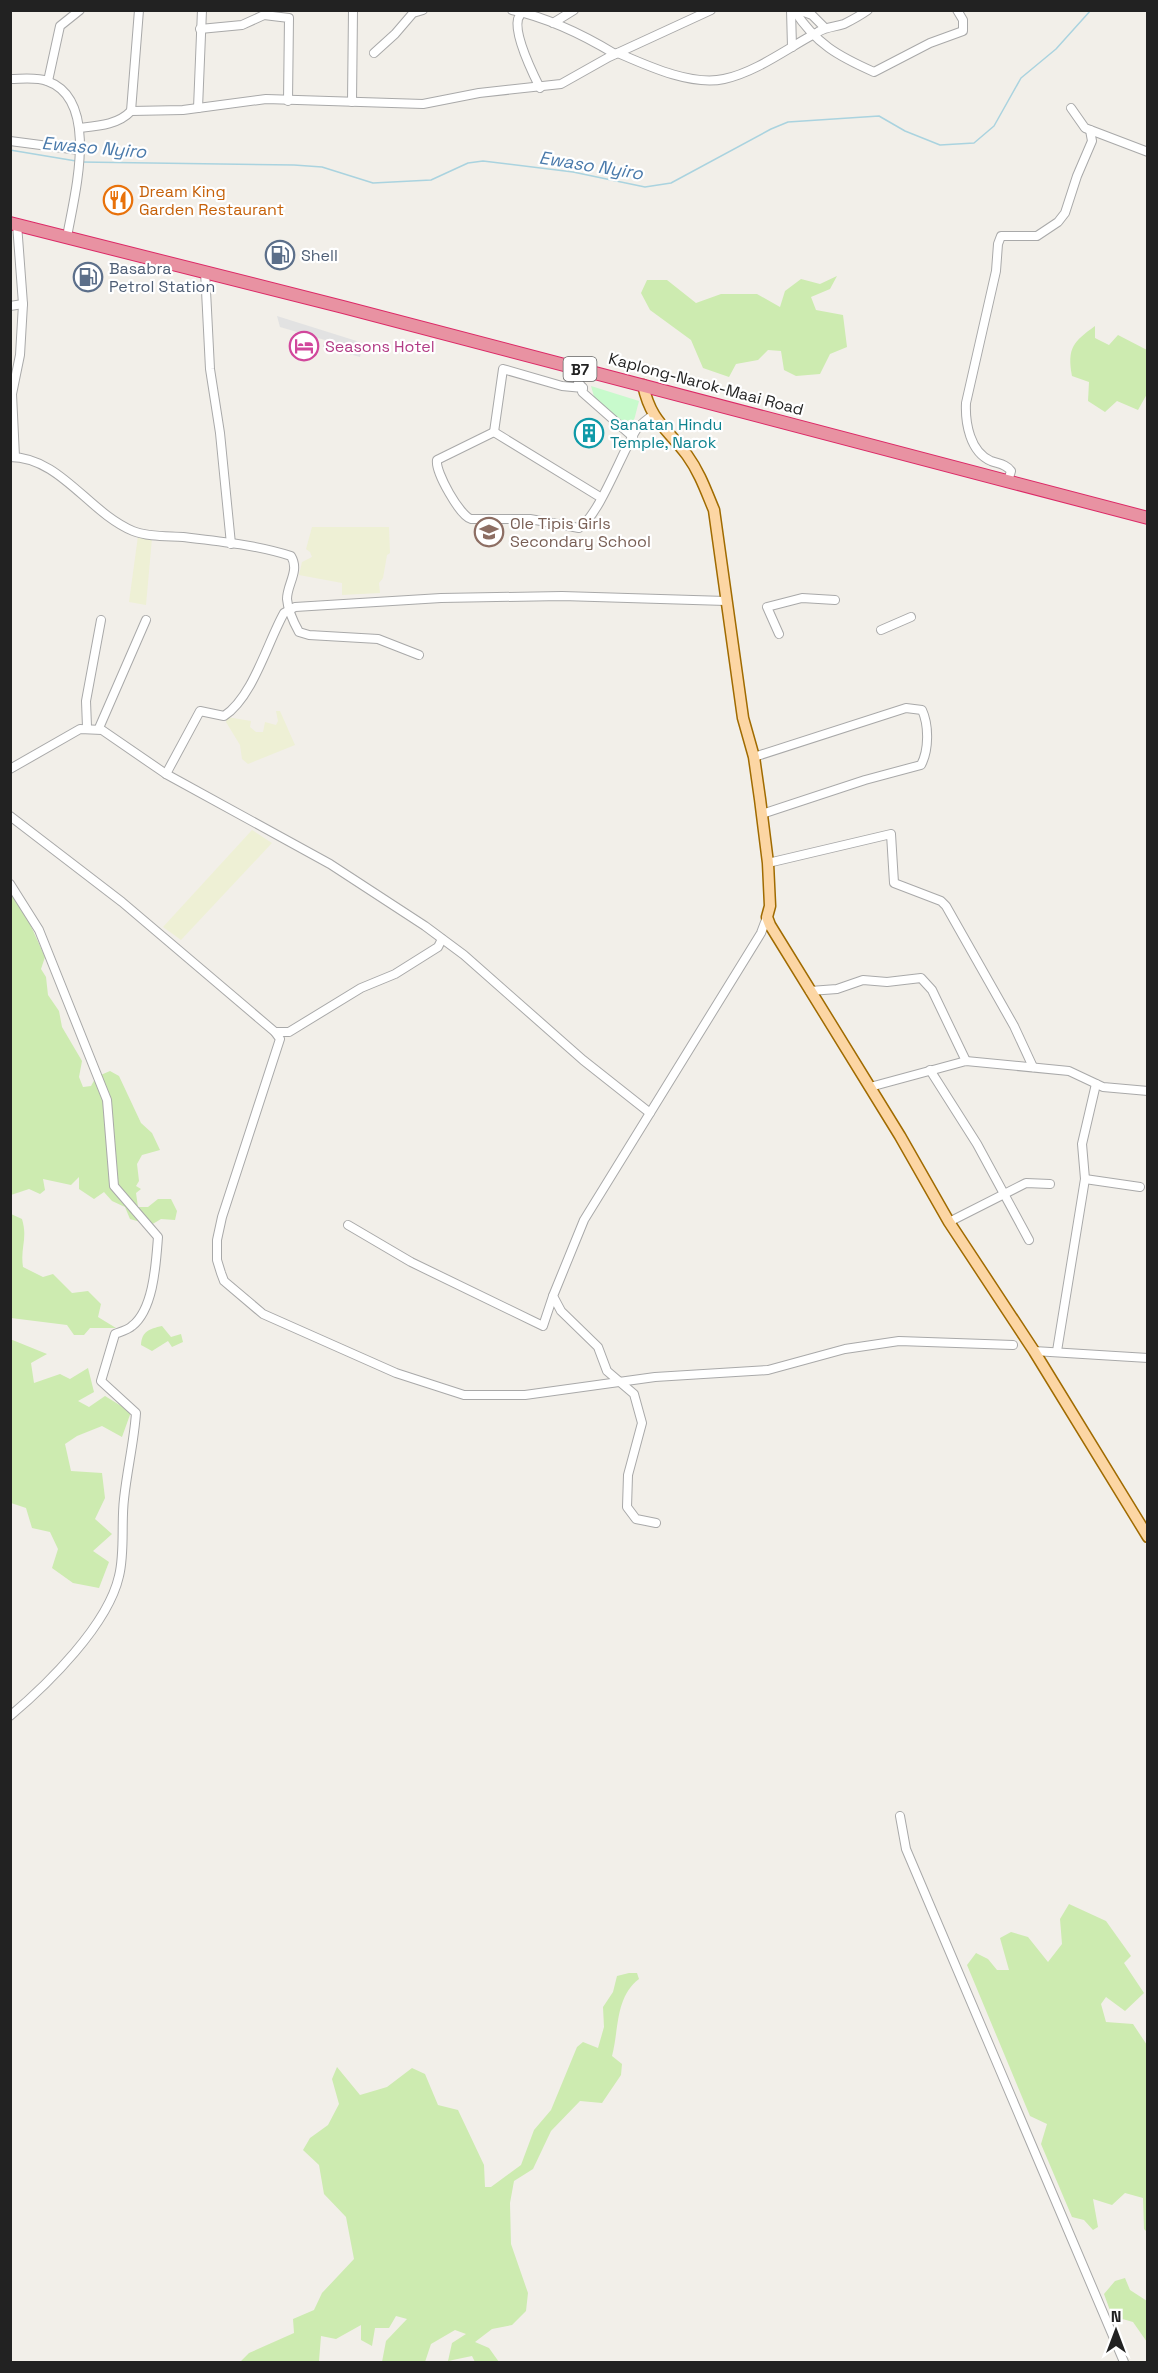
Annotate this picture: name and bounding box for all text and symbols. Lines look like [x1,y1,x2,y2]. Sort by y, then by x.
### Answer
water label: Ewaso Nyiro [41,131,148,163]
water label: Ewaso Nyiro [537,145,645,185]
place label: Dream King Garden Restaurant [139,181,284,220]
restaurant icon: Dream King Garden Restaurant [102,184,134,216]
fuel station icon: Shell [264,239,296,271]
place label: Shell [301,245,338,266]
place label: Basabra Petrol Station [109,258,215,297]
fuel station icon: Basabra Petrol Station [72,261,104,293]
hotel icon: Seasons Hotel [288,330,320,362]
place label: Seasons Hotel [325,336,435,357]
street label: Kaplong-Narok-Maai Road [606,348,806,420]
road number: B7 [564,357,596,381]
place label: Sanatan Hindu Temple, Narok [610,414,722,453]
building icon: Sanatan Hindu Temple, Narok [573,417,605,449]
place label: Ole Tipis Girls Secondary School [510,513,651,552]
school or university icon: Ole Tipis Girls Secondary School [473,516,505,548]
north arrow [1086,2301,1146,2361]
text: N [1111,2306,1121,2327]

